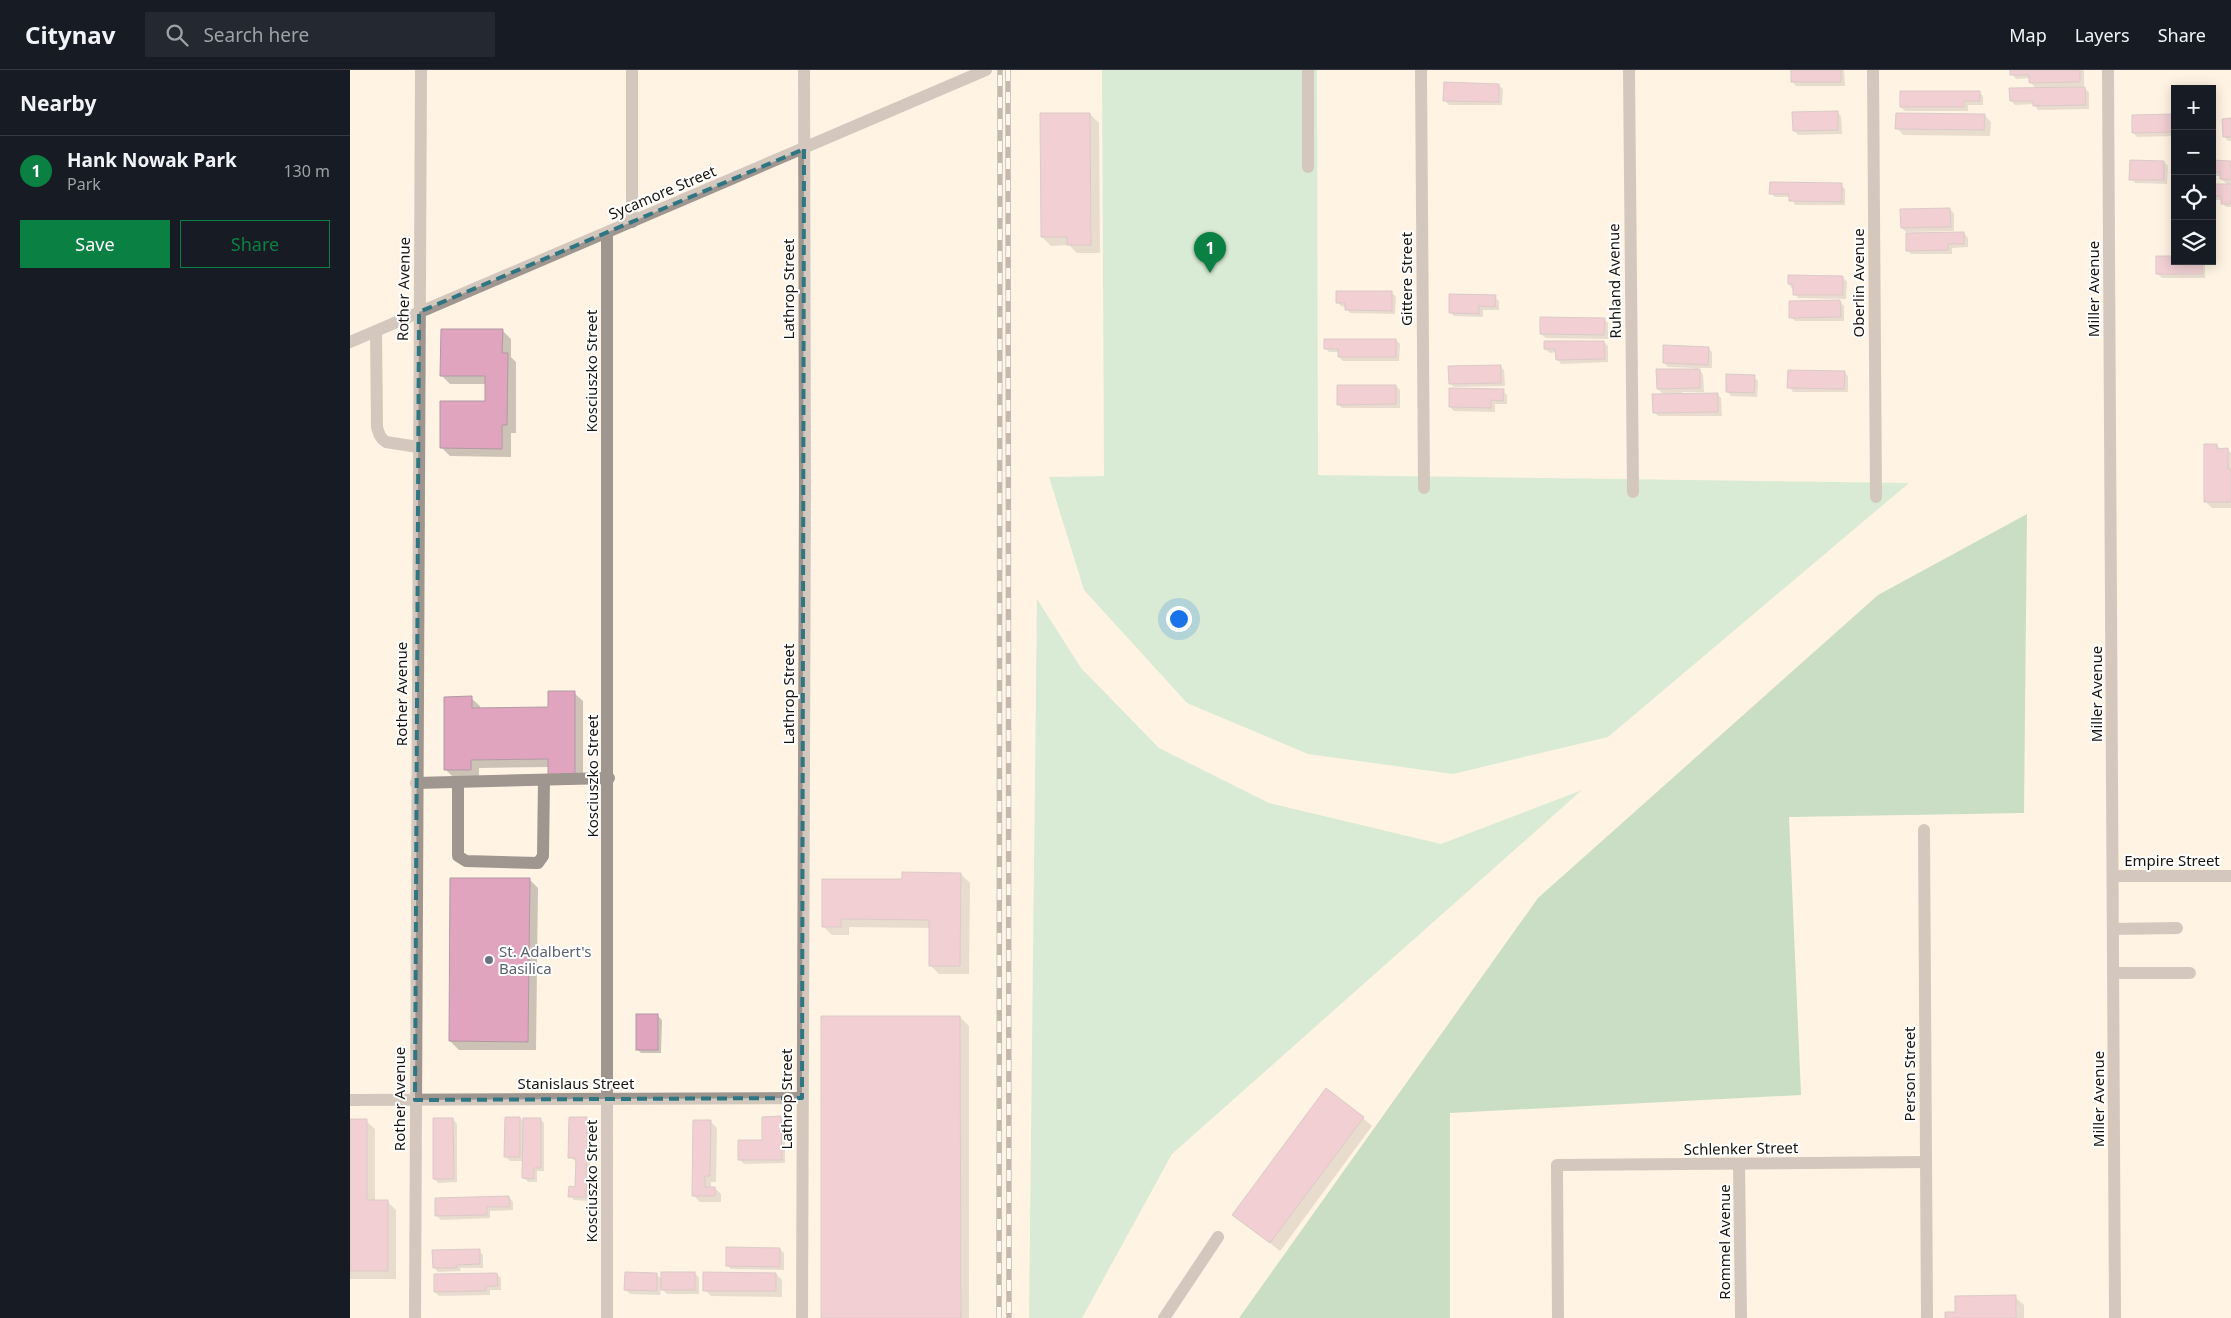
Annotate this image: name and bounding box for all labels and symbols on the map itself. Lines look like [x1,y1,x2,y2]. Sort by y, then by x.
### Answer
street label: Sycamore Street [605,160,719,224]
street label: Ruhland Avenue [1603,223,1625,339]
street label: Oberlin Avenue [1848,228,1868,338]
street label: Gittere Street [1396,231,1416,326]
pin: 1 [1194,232,1226,273]
street label: Rother Avenue [392,237,414,341]
street label: Lathrop Street [778,238,798,339]
street label: Miller Avenue [2083,241,2103,337]
street label: Kosciuszko Street [581,309,601,433]
your location [1166,606,1192,632]
street label: Rother Avenue [391,642,411,746]
street label: Lathrop Street [778,643,798,744]
street label: Miller Avenue [2086,646,2106,742]
street label: Kosciuszko Street [582,714,602,838]
street label: Empire Street [2124,850,2220,870]
place label: St. Adalbert's Basilica [499,941,591,978]
marker: St. Adalbert's Basilica [483,954,495,966]
street label: Person Street [1899,1026,1919,1122]
street label: Rother Avenue [389,1047,409,1151]
street label: Lathrop Street [776,1048,796,1149]
street label: Miller Avenue [2088,1051,2108,1147]
street label: Stanislaus Street [518,1073,635,1093]
street label: Kosciuszko Street [581,1119,601,1243]
street label: Schlenker Street [1683,1137,1799,1159]
street label: Rommel Avenue [1714,1184,1734,1300]

